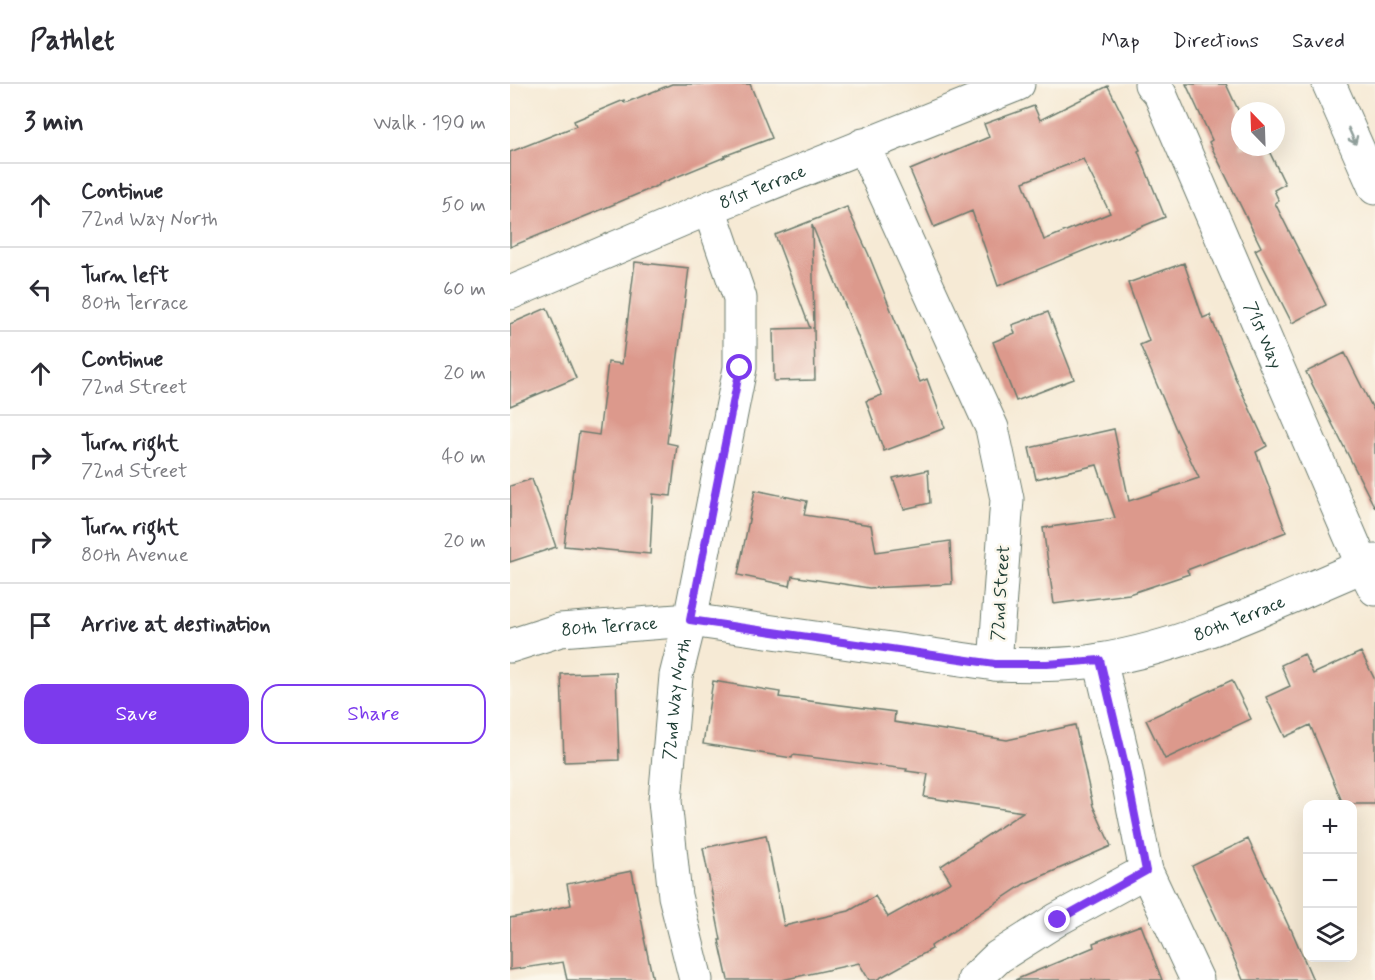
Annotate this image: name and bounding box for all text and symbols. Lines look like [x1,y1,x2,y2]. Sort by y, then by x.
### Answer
text: Pathlet [30,23,114,60]
text: Map [1101,27,1140,55]
text: Directions [1173,27,1259,55]
text: Saved [1292,27,1345,55]
north arrow [1231,102,1285,156]
text: 3 min [24,106,84,140]
text: Walk · 190 m [373,110,486,137]
one-way arrow [1347,127,1358,145]
street label: 81st Terrace [716,159,810,216]
text: Continue [81,178,163,206]
icon: ahead [24,189,57,222]
text: 50 m [441,192,486,219]
text: 72nd Way North [81,206,218,233]
text: Turn left [81,262,169,290]
icon: left [24,273,57,306]
text: 60 m [443,276,486,303]
text: 80th Terrace [81,290,188,317]
street label: 71st Way [1238,298,1288,373]
text: Continue [81,346,163,374]
route start [726,354,752,380]
icon: ahead [24,357,57,390]
text: 20 m [443,360,486,387]
text: 72nd Street [81,374,188,401]
text: Turn right [81,430,179,458]
icon: right [24,441,57,474]
text: 40 m [442,444,486,471]
text: 72nd Street [81,458,188,485]
text: Turn right [81,514,179,542]
icon: right [24,525,57,558]
text: 20 m [443,528,486,555]
text: 80th Avenue [81,542,189,569]
street label: 72nd Street [986,544,1016,642]
street label: 80th Terrace [1191,590,1289,648]
icon: arrive [24,609,57,642]
text: Arrive at destination [81,611,271,639]
street label: 80th Terrace [560,612,658,643]
street label: 72nd Way North [658,635,698,761]
button: Save [24,684,249,744]
button: Share [261,684,486,744]
map controls [1303,800,1357,962]
button: + [1303,800,1357,854]
button: − [1303,854,1357,908]
route end [1044,906,1070,932]
button: layers [1303,908,1357,962]

